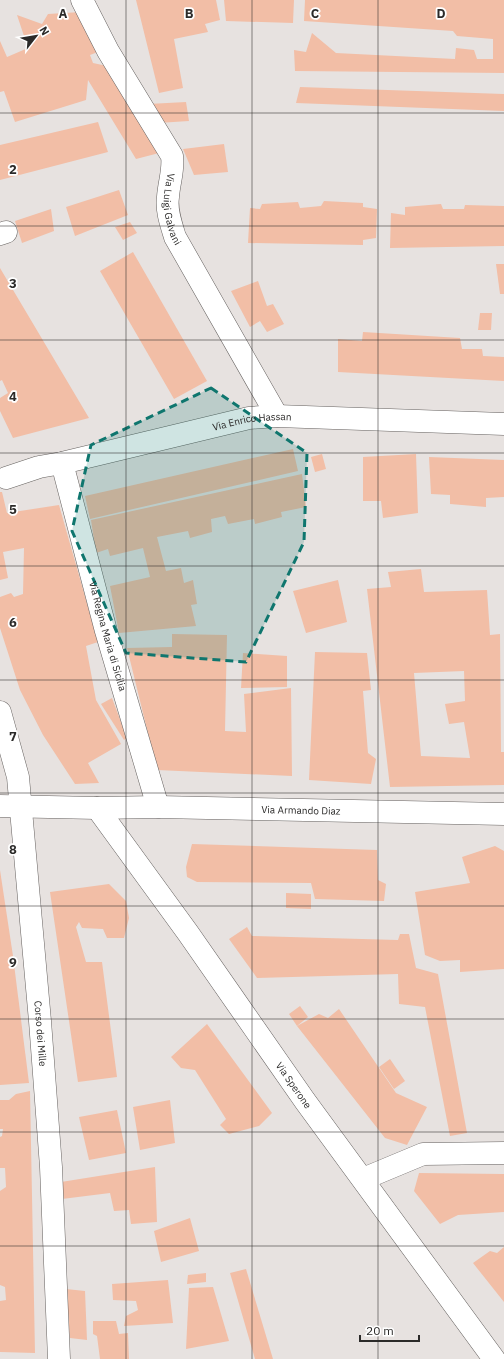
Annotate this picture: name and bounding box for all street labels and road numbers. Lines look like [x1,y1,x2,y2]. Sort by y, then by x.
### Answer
street label: Via Luigi Galvani [161,172,185,247]
street label: Via Enrico Hassan [211,409,292,433]
street label: Via Regina Maria di Sicilia [87,580,130,693]
street label: Via Armando Diaz [261,803,341,817]
street label: Corso dei Mille [32,1000,50,1067]
street label: Via Sperone [273,1059,315,1111]

